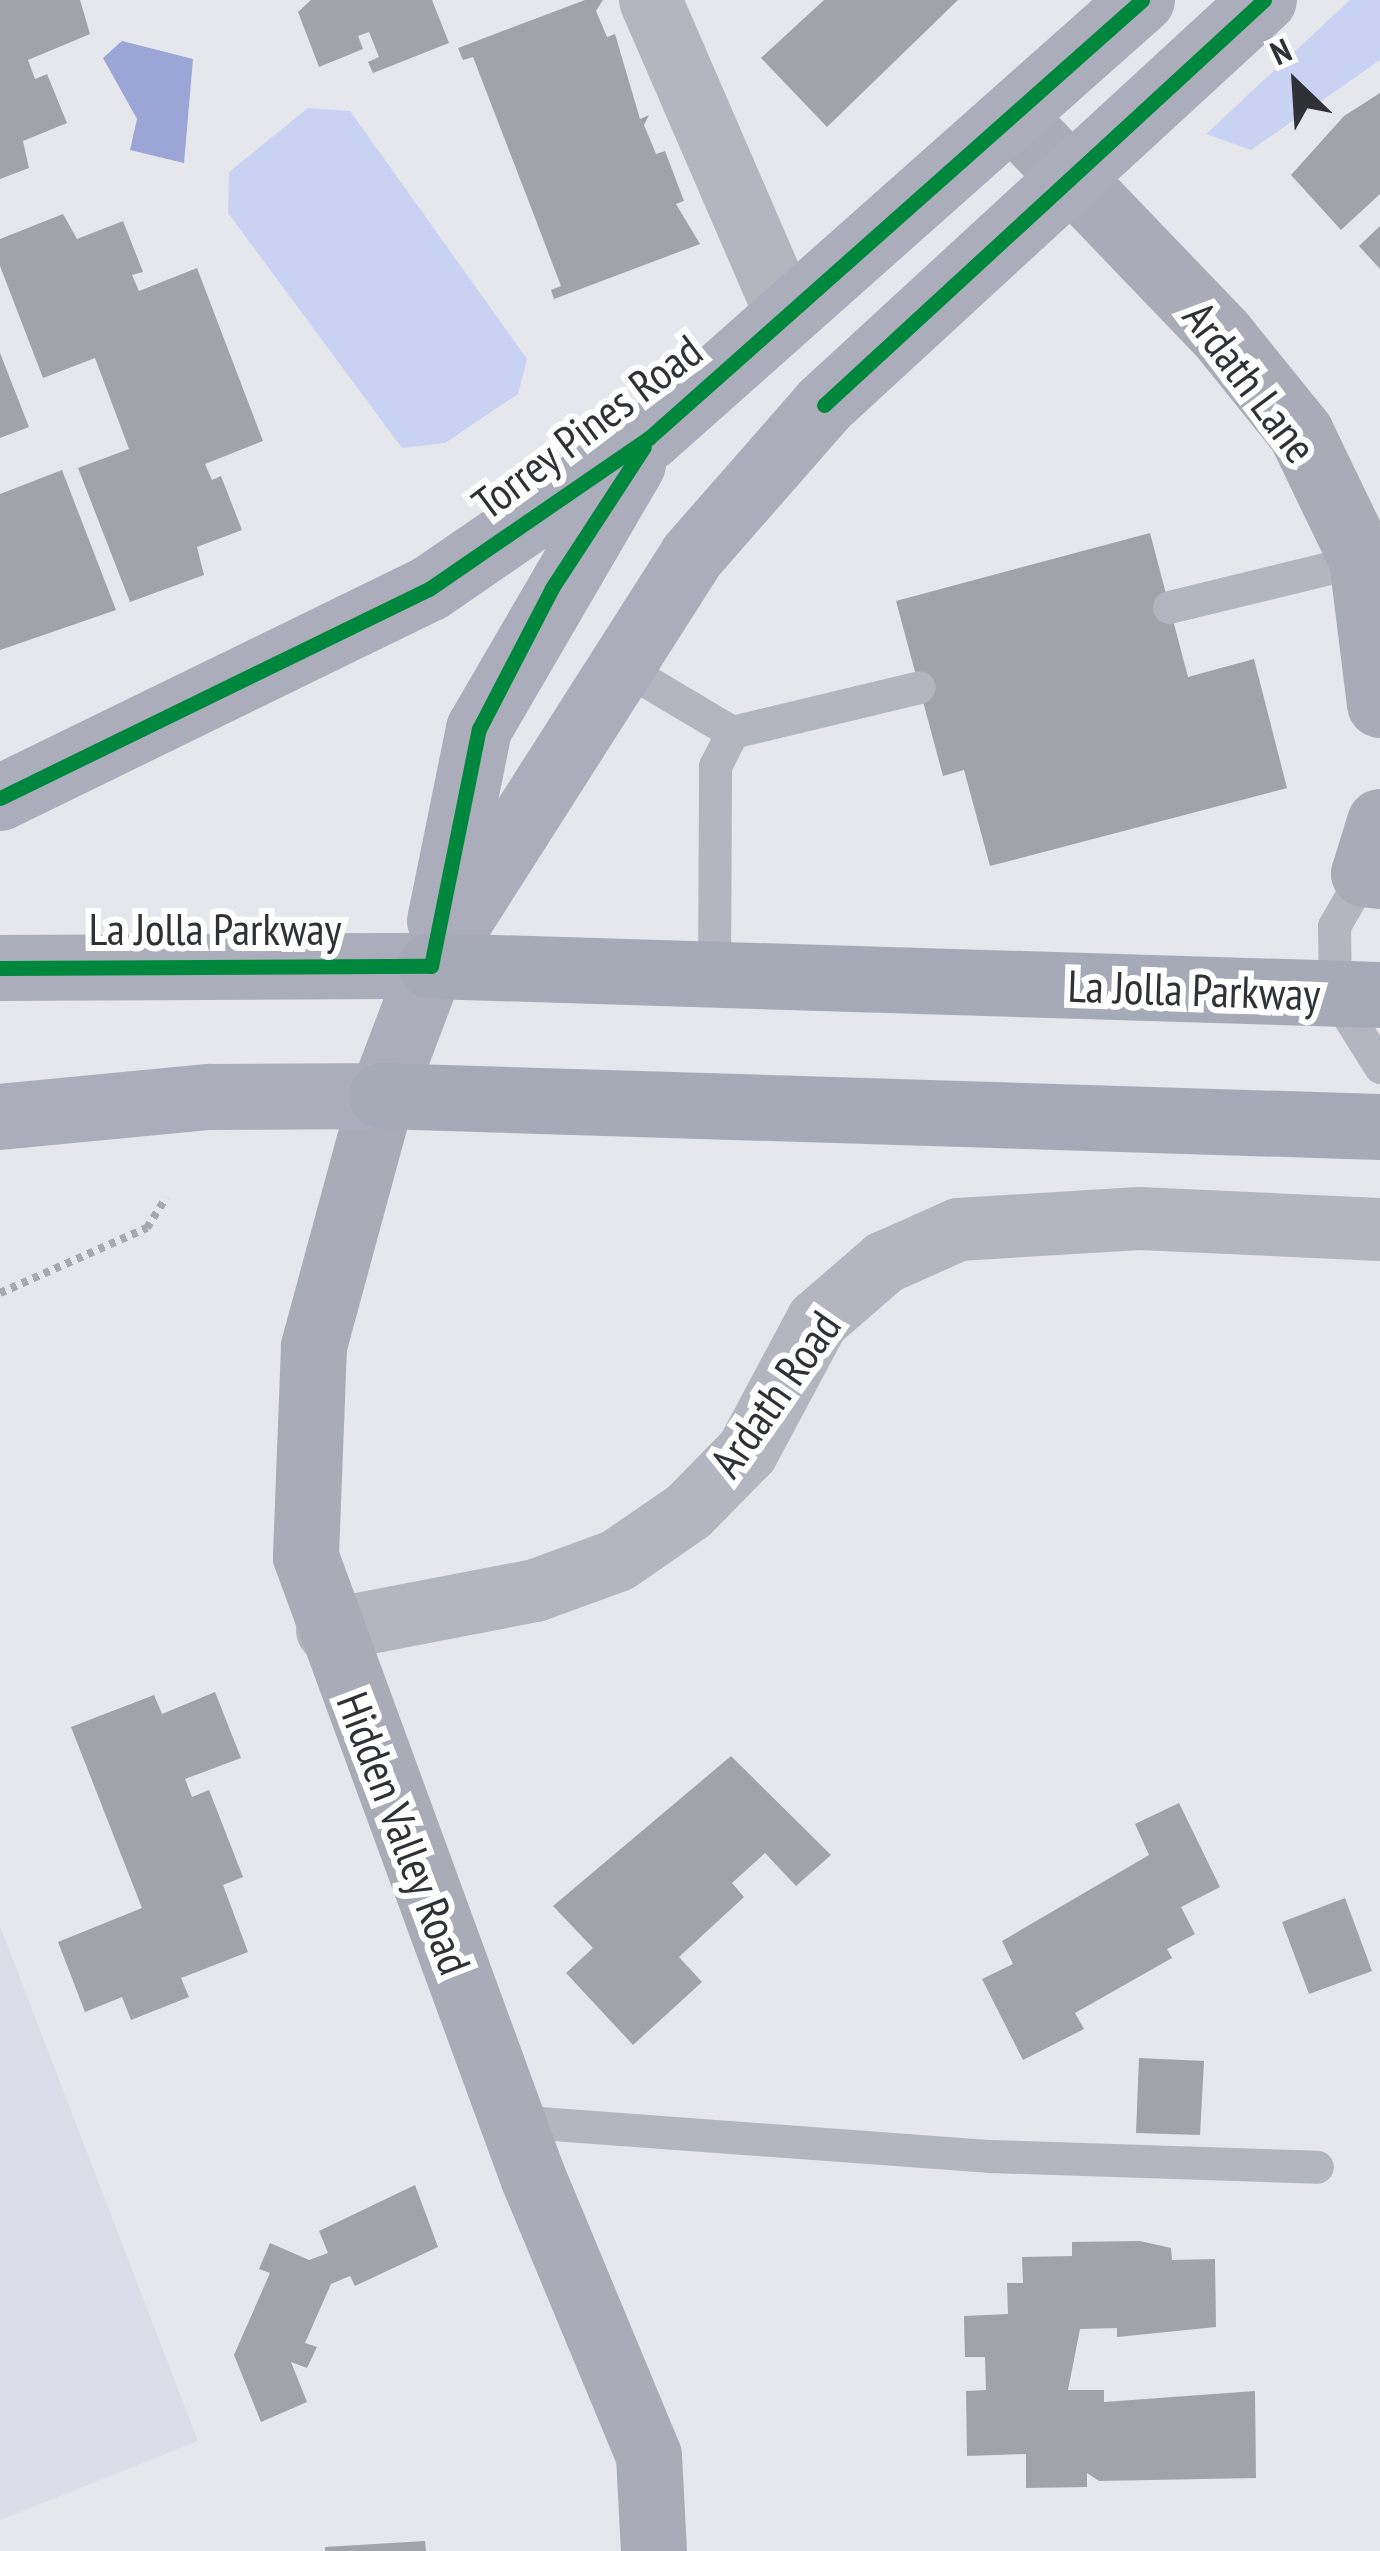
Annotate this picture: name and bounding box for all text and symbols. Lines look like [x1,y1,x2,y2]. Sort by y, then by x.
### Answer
north arrow [1236,24,1356,144]
text: N [1263,28,1298,74]
street label: Ardath Lane [1172,291,1328,473]
street label: Torrey Pines Road [461,323,713,531]
street label: La Jolla Parkway [89,902,341,956]
street label: La Jolla Parkway [1067,959,1321,1021]
street label: Ardath Road [699,1301,851,1487]
street label: Hidden Valley Road [325,1683,483,1983]

